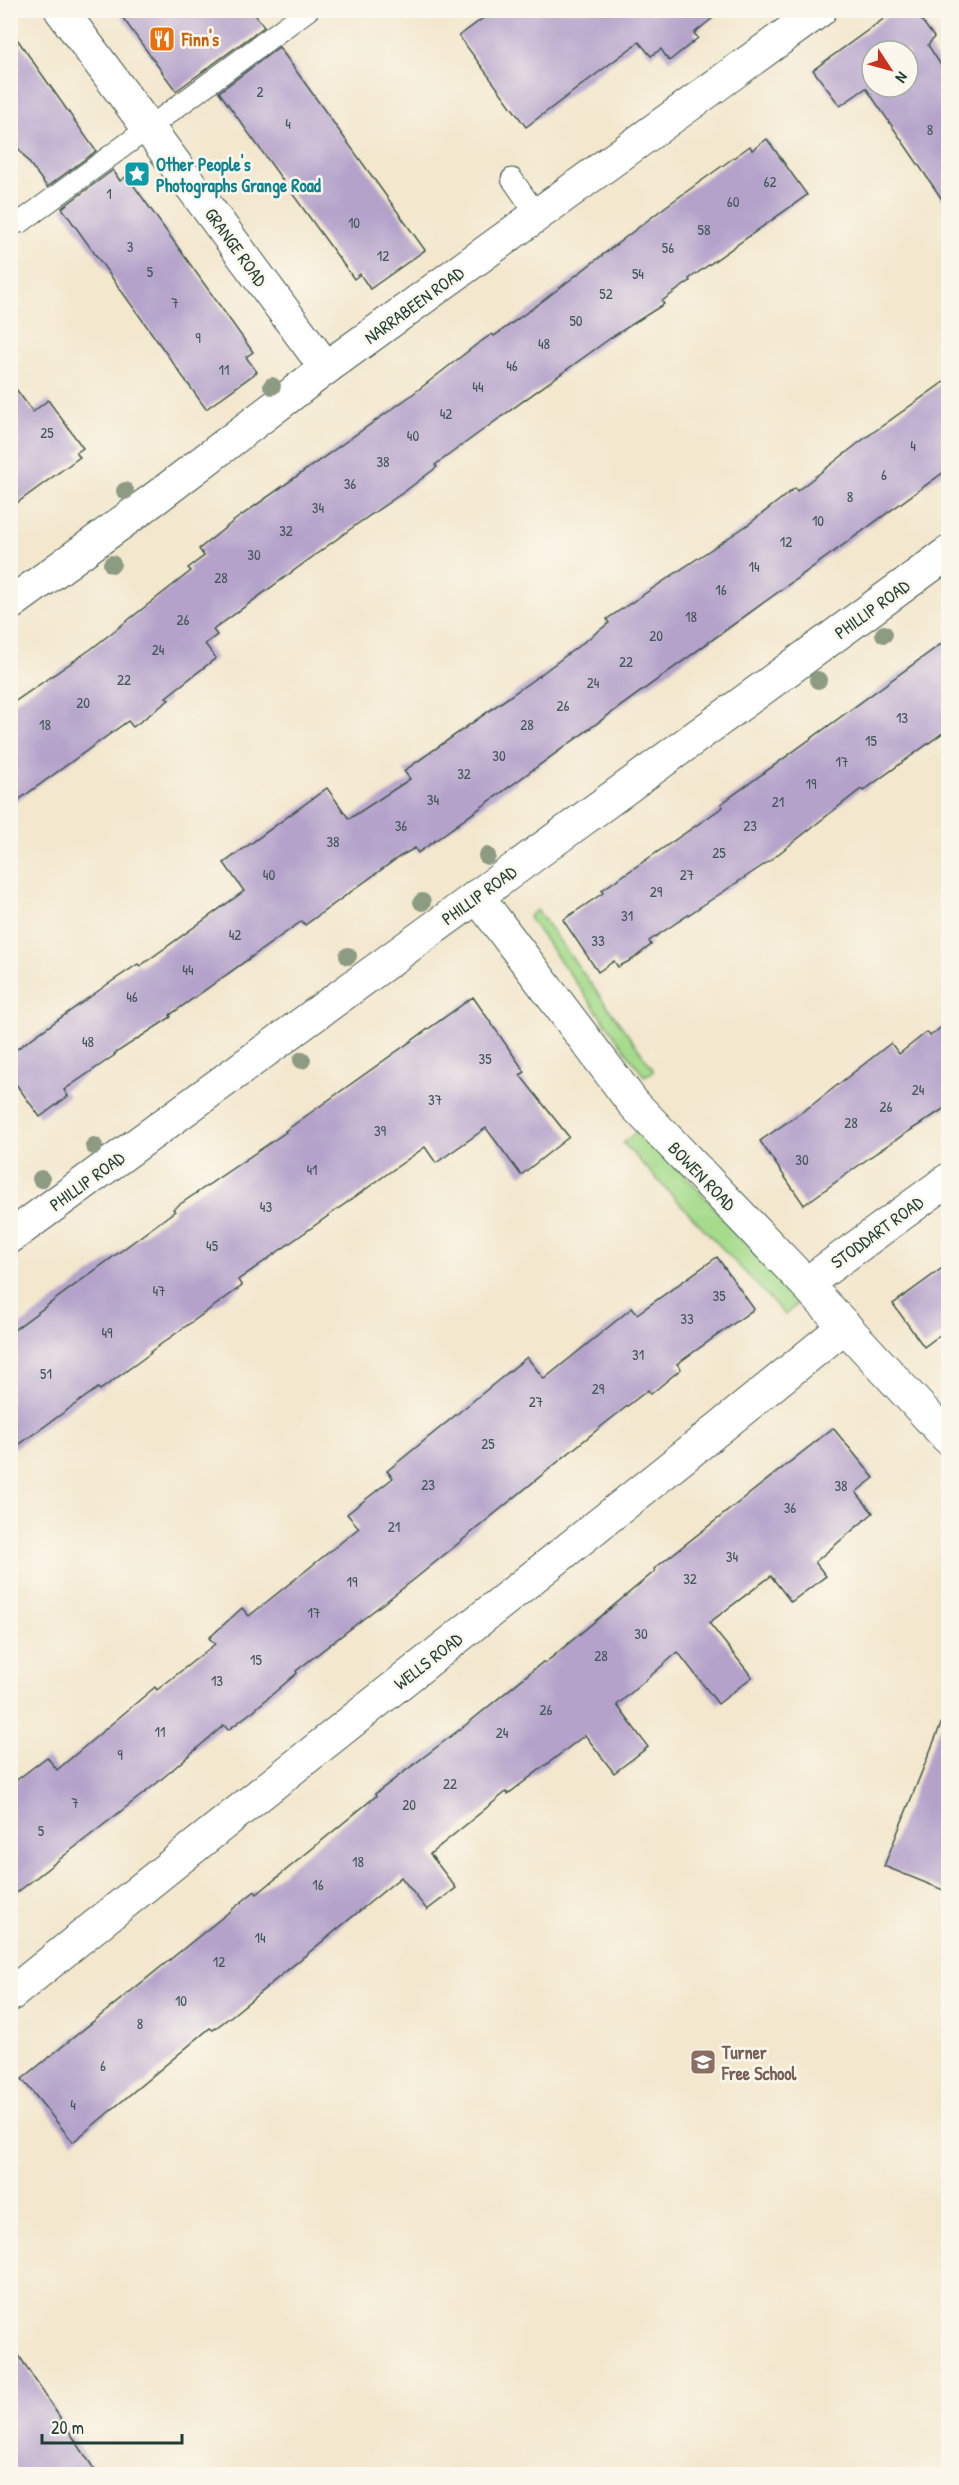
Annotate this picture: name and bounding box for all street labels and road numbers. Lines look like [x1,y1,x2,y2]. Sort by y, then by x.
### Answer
street label: GRANGE ROAD [199,203,273,292]
street label: NARRABEEN ROAD [359,260,469,350]
street label: PHILLIP ROAD [829,573,915,645]
street label: PHILLIP ROAD [436,859,522,931]
street label: BOWEN ROAD [663,1136,742,1216]
street label: PHILLIP ROAD [44,1145,130,1217]
street label: STODDART ROAD [826,1190,929,1274]
street label: WELLS ROAD [389,1626,468,1696]

